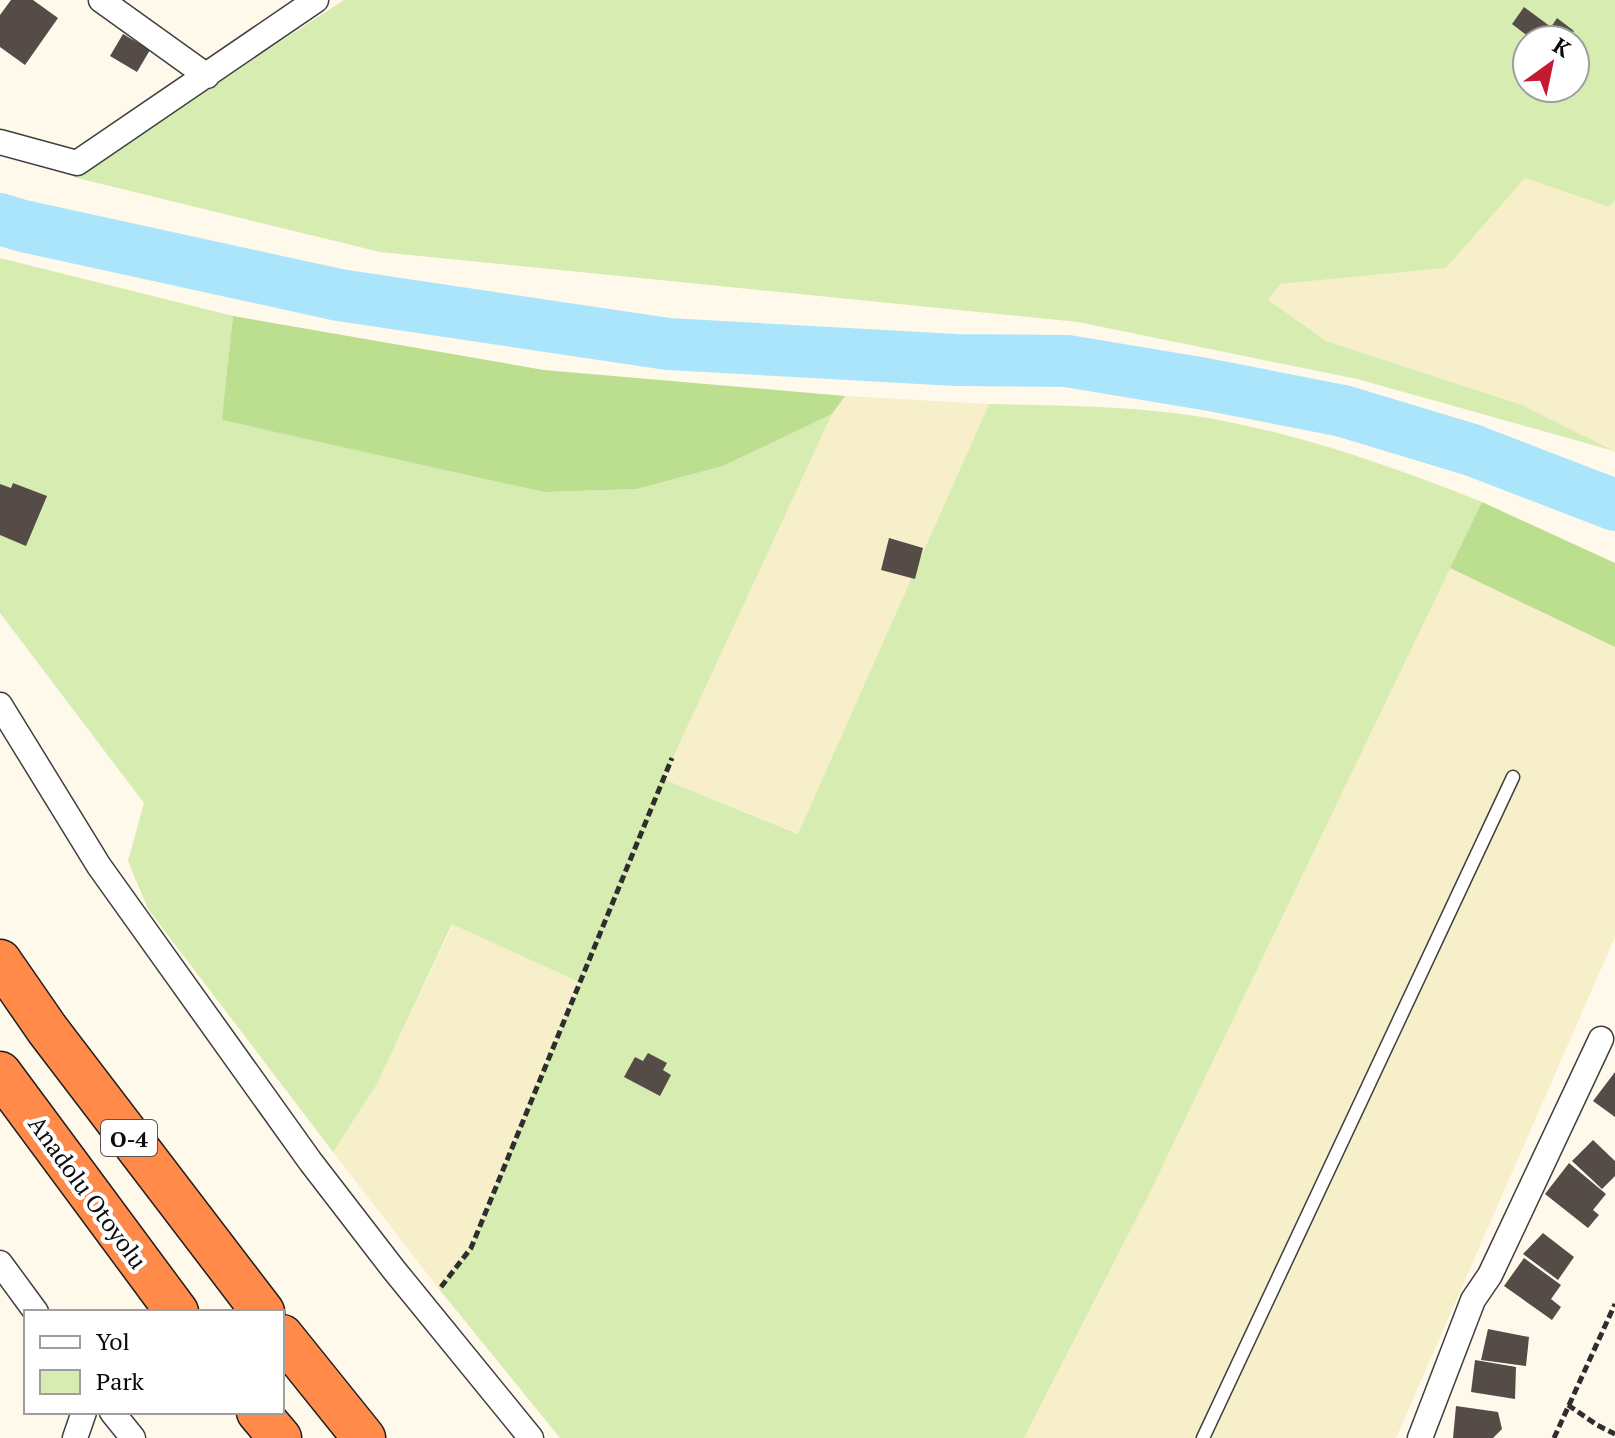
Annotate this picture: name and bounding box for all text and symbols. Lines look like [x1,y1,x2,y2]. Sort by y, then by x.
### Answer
north arrow [1511,24,1591,104]
text: K [1548,30,1577,63]
street label: Anadolu Otoyolu [22,1109,154,1275]
road number: O-4 [101,1120,157,1156]
legend [24,1310,284,1414]
text: Yol [96,1325,130,1357]
text: Park [96,1365,145,1397]

